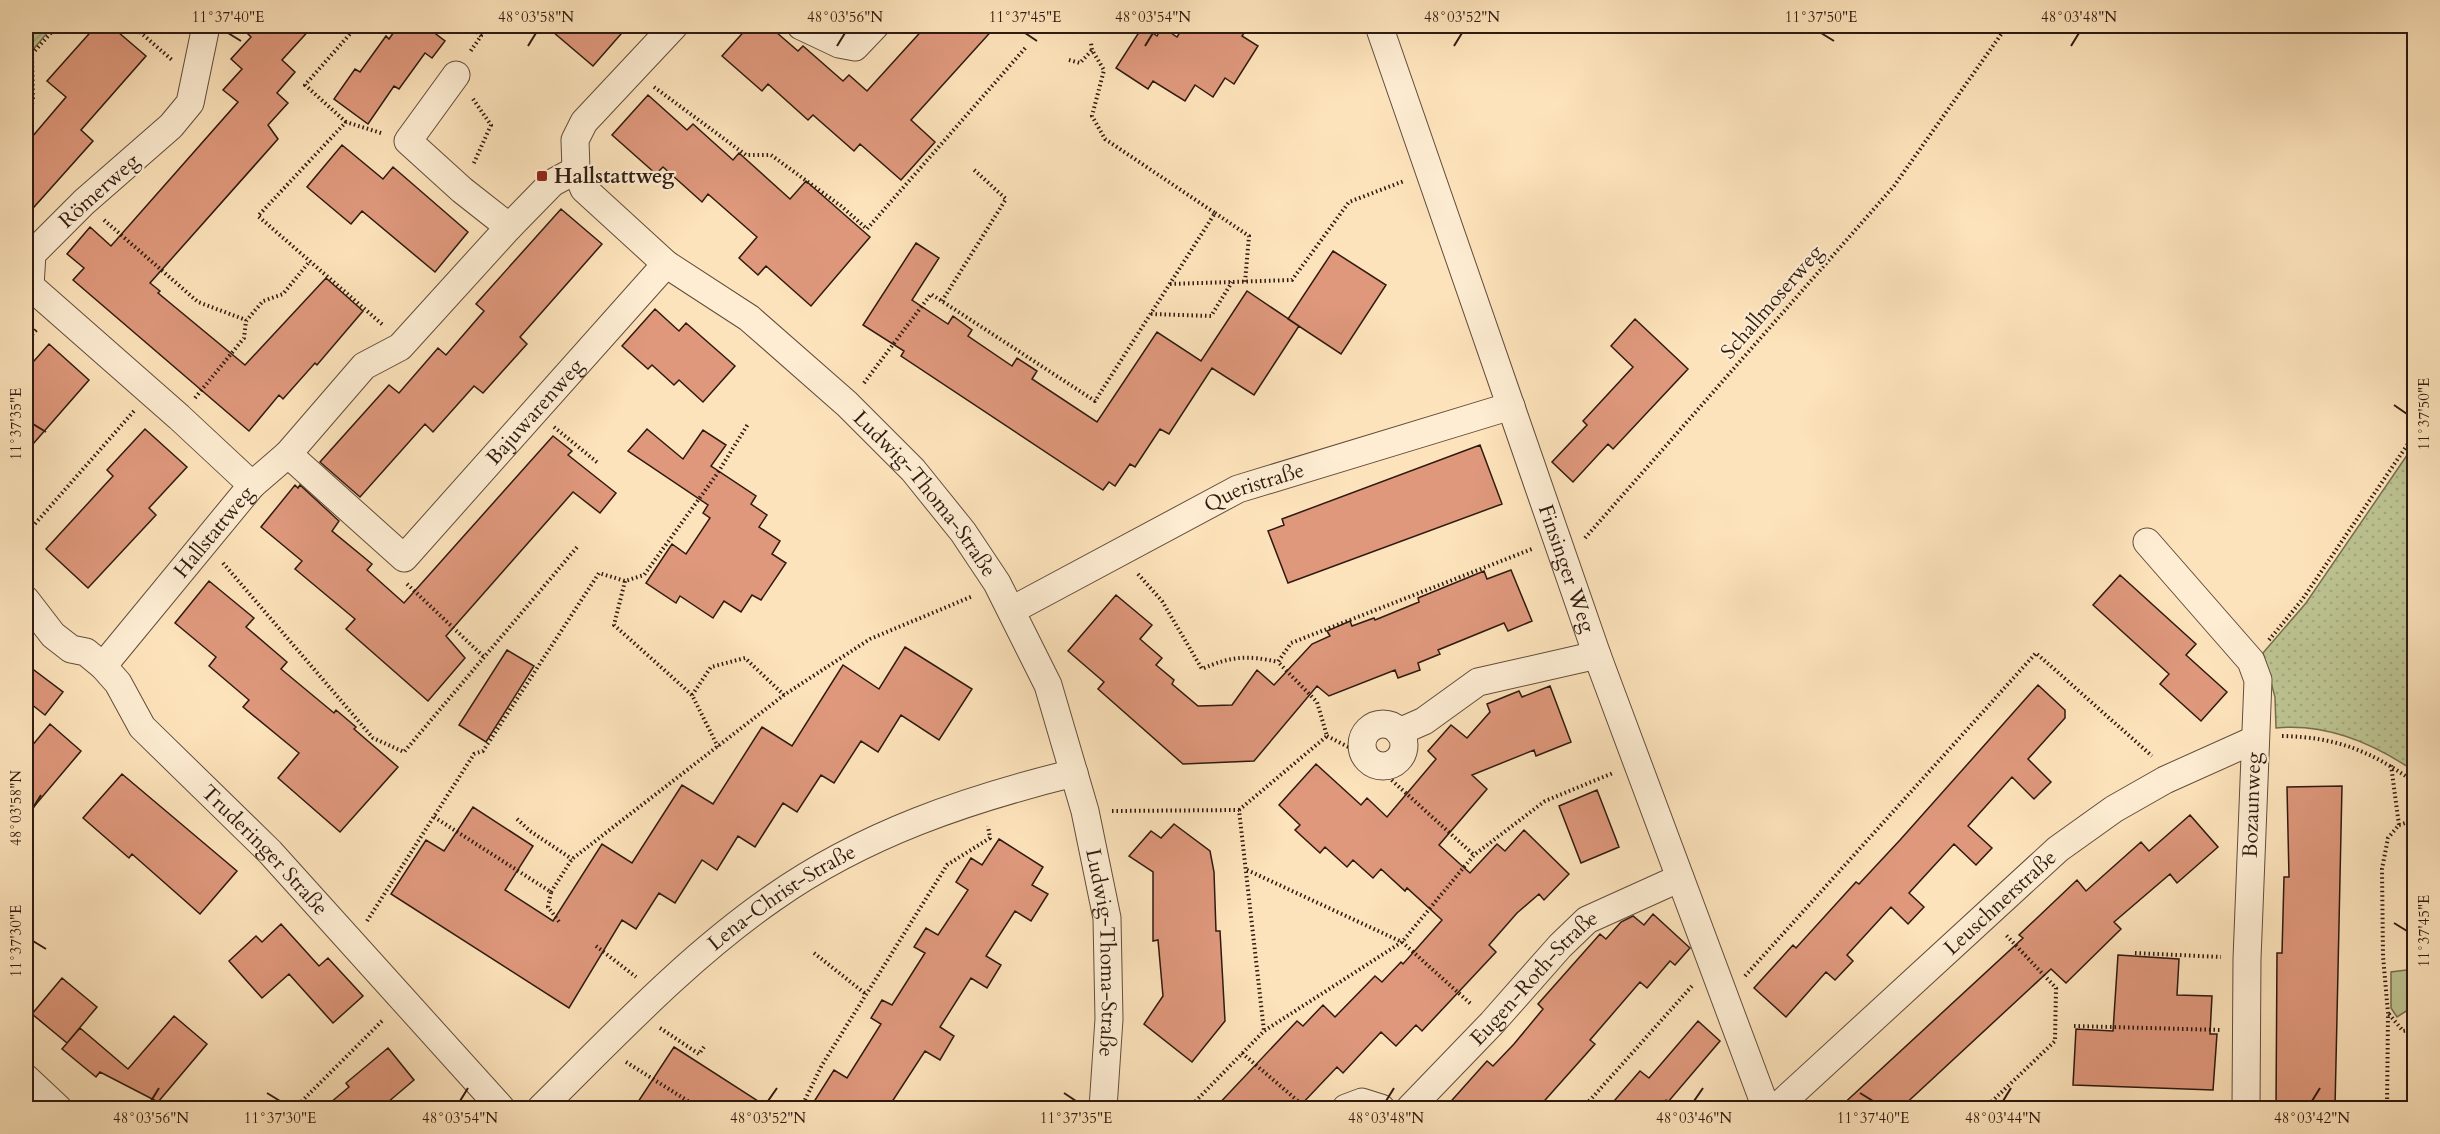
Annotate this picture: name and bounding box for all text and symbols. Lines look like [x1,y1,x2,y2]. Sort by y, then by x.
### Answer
text: 11°37'40"E [192,7,264,27]
text: 48°03'58"N [498,7,574,27]
text: 48°03'56"N [807,7,883,27]
text: 11°37'45"E [989,7,1061,27]
text: 48°03'54"N [1115,7,1191,27]
text: 48°03'52"N [1424,7,1500,27]
text: 11°37'50"E [1785,7,1857,27]
text: 48°03'48"N [2041,7,2117,27]
street label: Römerweg [53,147,146,235]
place label: Hallstattweg [554,162,675,191]
marker: Hallstattweg [535,169,549,183]
street label: Schallmoserweg [1714,238,1830,365]
street label: Bajuwarenweg [479,352,590,471]
text: 11°37'50"E [2414,378,2434,450]
text: 11°37'35"E [6,388,26,460]
street label: Ludwig-Thoma-Straße [847,404,1003,583]
street label: Queristraße [1199,455,1308,519]
street label: Hallstattweg [167,479,260,584]
street label: Finsinger Weg [1531,500,1603,637]
street label: Bozaunweg [2236,751,2268,858]
text: 48°03'58"N [6,770,26,846]
street label: Truderinger Straße [195,778,335,922]
street label: Lena-Christ-Straße [701,837,860,957]
street label: Leuschnerstraße [1937,843,2063,962]
street label: Ludwig-Thoma-Straße [1079,846,1124,1058]
text: 11°37'45"E [2414,895,2434,967]
street label: Eugen-Roth-Straße [1463,903,1602,1052]
text: 11°37'30"E [6,905,26,977]
text: 48°03'56"N [113,1108,189,1128]
text: 11°37'30"E [244,1108,316,1128]
text: 48°03'54"N [422,1108,498,1128]
text: 48°03'52"N [730,1108,806,1128]
text: 11°37'35"E [1040,1108,1112,1128]
text: 48°03'48"N [1348,1108,1424,1128]
text: 48°03'46"N [1656,1108,1732,1128]
text: 11°37'40"E [1837,1108,1909,1128]
text: 48°03'44"N [1965,1108,2041,1128]
text: 48°03'42"N [2274,1108,2350,1128]

